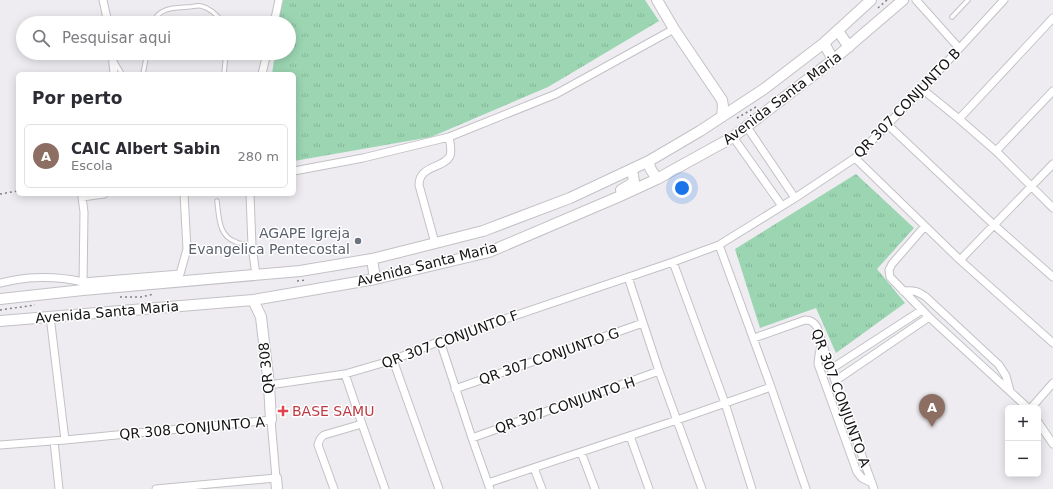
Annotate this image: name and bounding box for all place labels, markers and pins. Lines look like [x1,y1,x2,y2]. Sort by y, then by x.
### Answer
place label: AGAPE Igreja Evangelica Pentecostal [188,225,350,257]
marker: AGAPE Igreja Evangelica Pentecostal [353,236,363,246]
pin: A [919,394,945,427]
place label: BASE SAMU [292,403,374,419]
marker: BASE SAMU [277,405,289,417]

